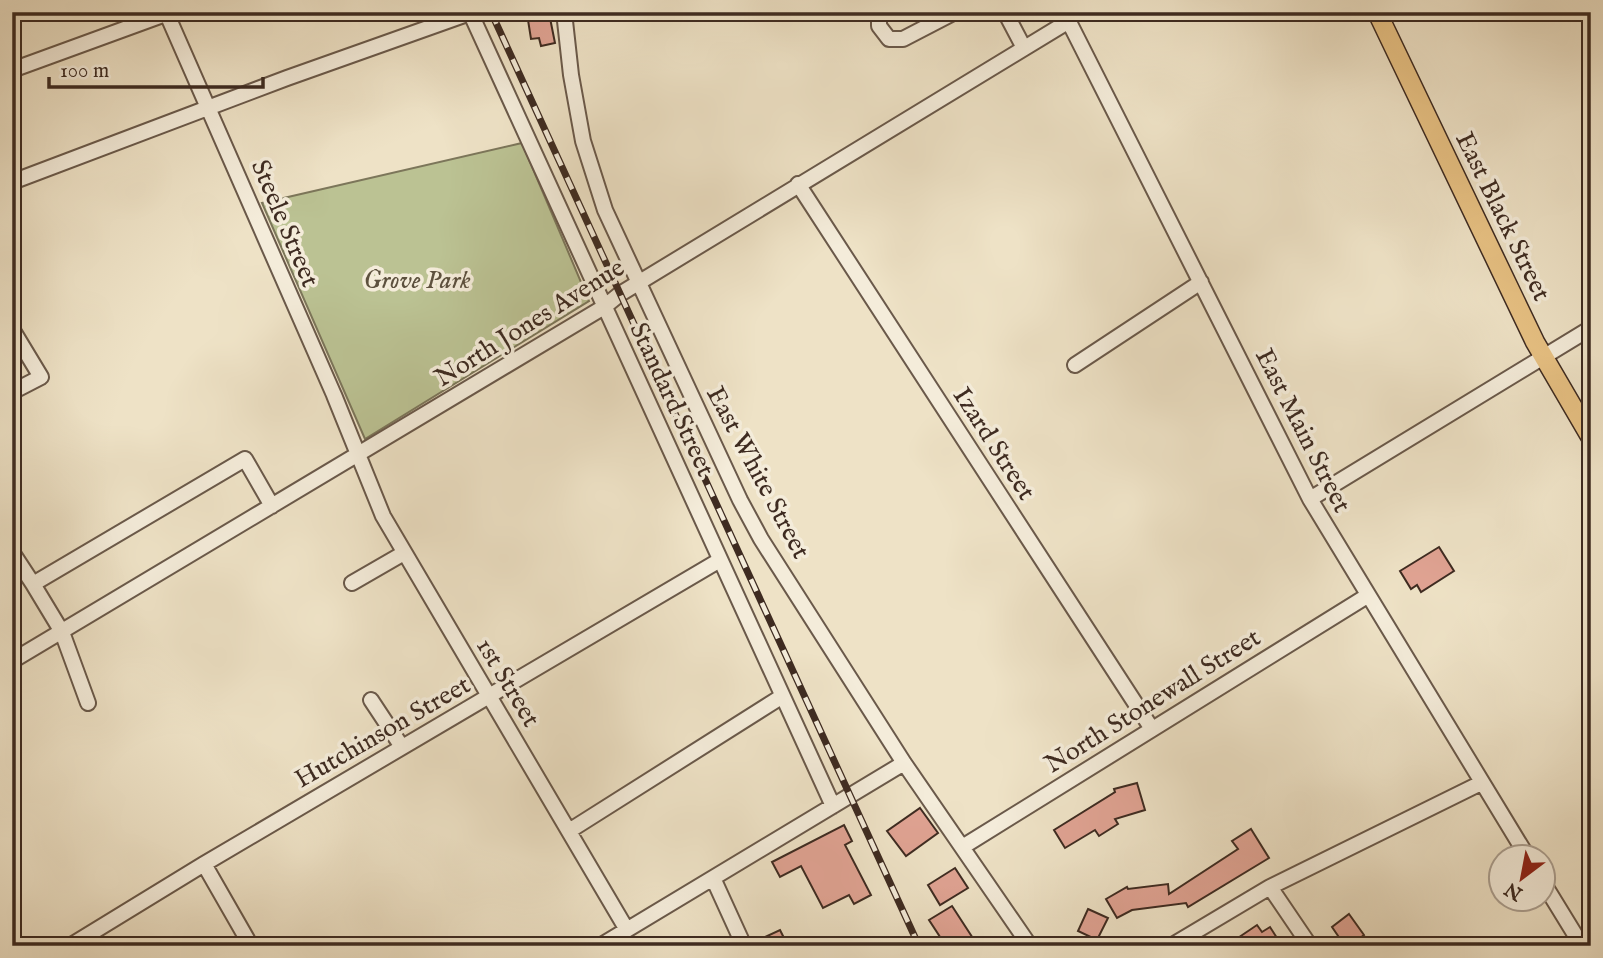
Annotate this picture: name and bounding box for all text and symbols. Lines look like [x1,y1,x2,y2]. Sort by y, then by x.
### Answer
scale bar [49,46,262,90]
text: 100 m [60,58,109,85]
street label: East Black Street [1448,127,1558,307]
street label: Steele Street [243,155,326,292]
street label: North Jones Avenue [429,252,631,395]
park label: Grove Park [363,264,471,297]
street label: Standard Street [622,317,722,482]
street label: East Main Street [1247,343,1358,518]
street label: East White Street [698,381,817,565]
street label: Izard Street [945,381,1043,507]
street label: North Stonewall Street [1039,621,1267,781]
street label: 1st Street [468,632,547,733]
street label: Hutchinson Street [289,669,477,796]
north arrow [1488,842,1558,912]
text: N [1500,876,1528,906]

